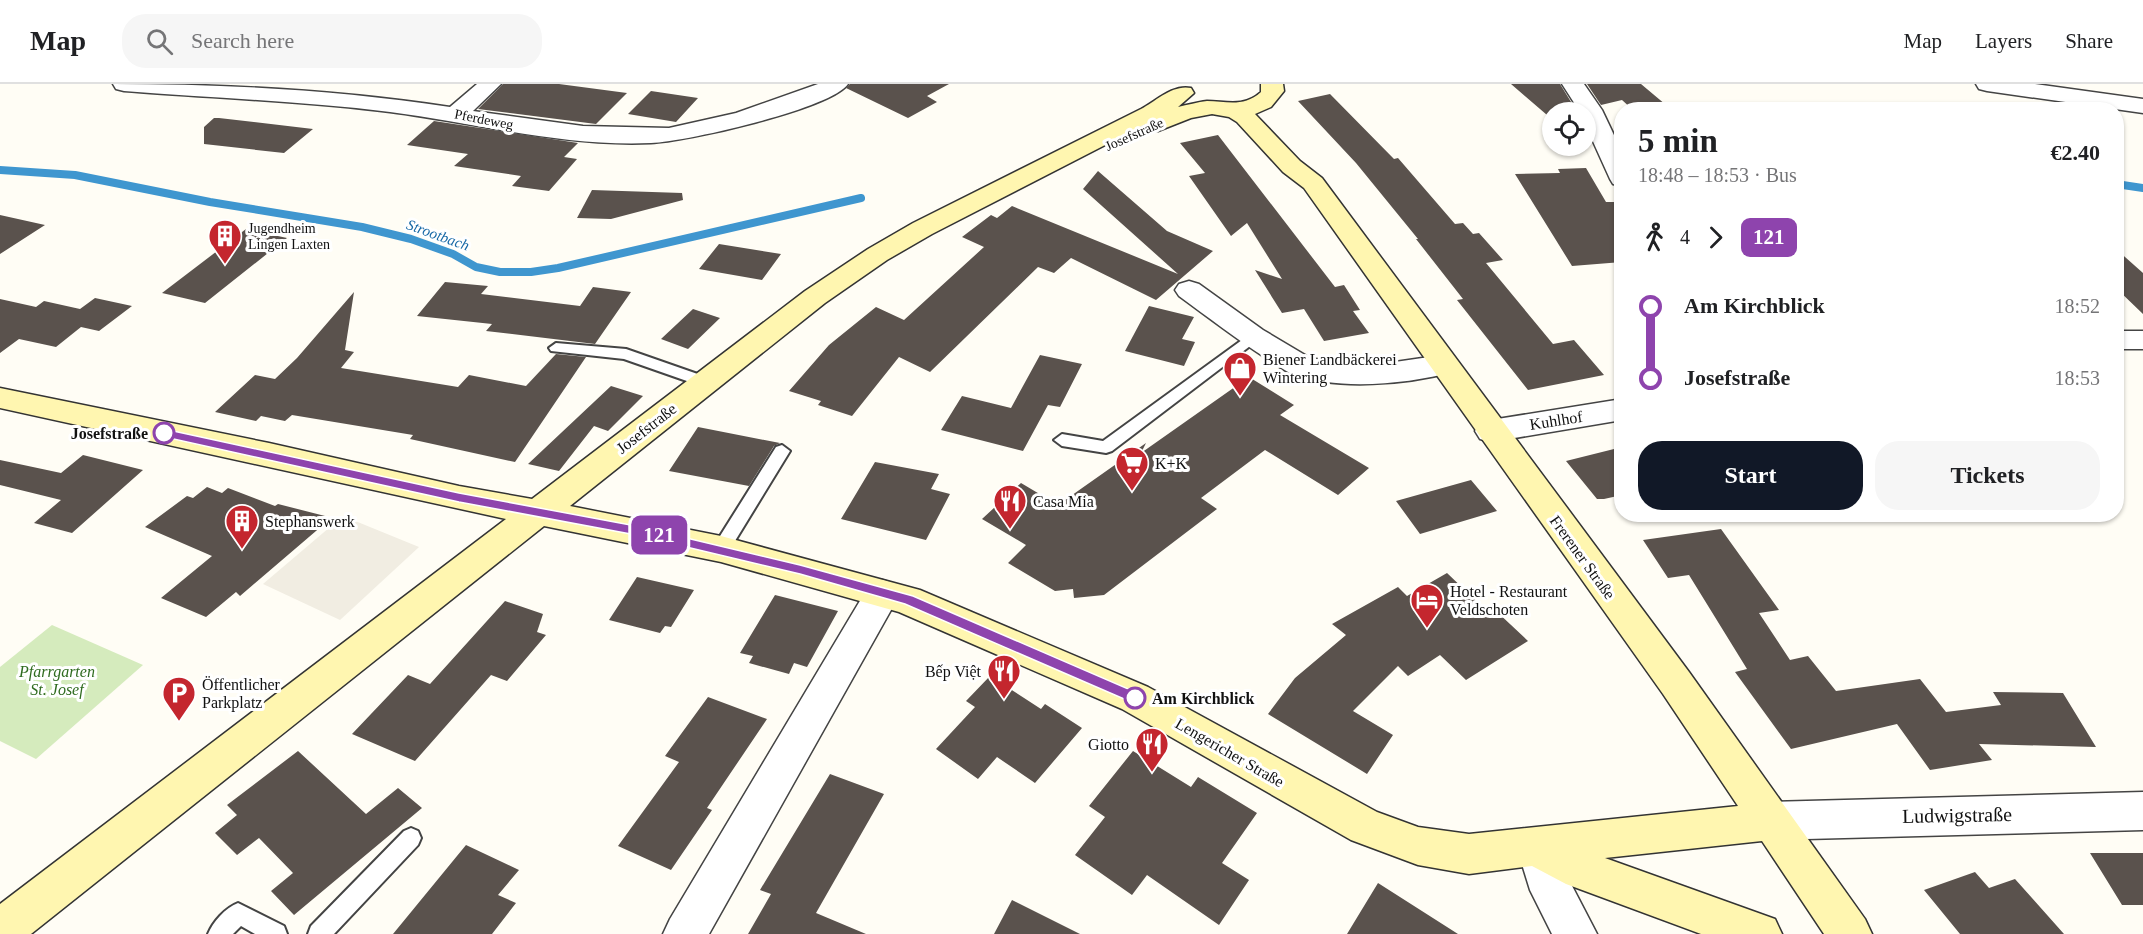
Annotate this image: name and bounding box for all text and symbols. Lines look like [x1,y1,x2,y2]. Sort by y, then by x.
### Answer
search box [122,14,542,68]
text: Map [30,25,86,56]
icon: search [143,25,176,58]
text: Search here [191,28,294,53]
text: Map [1904,29,1942,53]
text: Layers [1975,29,2032,53]
text: Share [2065,29,2113,53]
map controls [1542,102,1596,156]
button: locate [1542,102,1596,156]
street label: Pferdeweg [453,106,515,133]
street label: Josefstraße [1103,115,1166,154]
text: 5 min [1638,123,1718,159]
text: €2.40 [2051,140,2100,165]
text: 18:48 – 18:53 · Bus [1638,164,1797,186]
water label: Strootbach [405,216,471,254]
building icon: Jugendheim Lingen Laxten [207,218,243,265]
place label: Jugendheim Lingen Laxten [248,221,330,252]
icon: walk [1638,221,1671,254]
icon: forward [1699,221,1732,254]
text: 121 [1753,225,1785,249]
text: 4 [1680,226,1690,248]
text: Am Kirchblick [1684,293,1825,318]
text: 18:52 [2054,295,2100,317]
shop icon: Biener Landbäckerei Wintering [1222,350,1258,397]
place label: Biener Landbäckerei Wintering [1263,351,1397,387]
text: Josefstraße [1684,365,1790,390]
text: 18:53 [2054,367,2100,389]
street label: Josefstraße [613,400,680,457]
street label: Kuhlhof [1528,408,1584,433]
marker: Josefstraße [153,422,175,444]
place label: Josefstraße [71,425,148,442]
button: Start [1638,441,1863,510]
button: Tickets [1875,441,2100,510]
supermarket icon: K+K [1114,445,1150,492]
place label: K+K [1155,455,1188,472]
restaurant icon: Casa Mia [992,483,1028,530]
place label: Casa Mia [1033,493,1094,510]
building icon: Stephanswerk [224,503,260,550]
street label: Frerener Straße [1547,512,1619,602]
place label: Stephanswerk [265,513,355,531]
line badge: 121 [624,516,694,554]
text: 121 [643,523,675,547]
hotel icon: Hotel - Restaurant Veldschoten [1409,582,1445,629]
place label: Hotel - Restaurant Veldschoten [1450,583,1568,618]
restaurant icon: Bếp Việt [986,653,1022,700]
park label: Pfarrgarten St. Josef [18,663,95,699]
place label: Bếp Việt [925,663,982,681]
parking icon: Öffentlicher Parkplatz [161,675,197,722]
place label: Öffentlicher Parkplatz [202,676,281,712]
marker: Am Kirchblick [1124,687,1146,709]
place label: Am Kirchblick [1152,690,1254,707]
street label: Lengericher Straße [1172,715,1287,791]
restaurant icon: Giotto [1134,726,1170,773]
place label: Giotto [1088,736,1129,753]
street label: Ludwigstraße [1902,803,2012,828]

